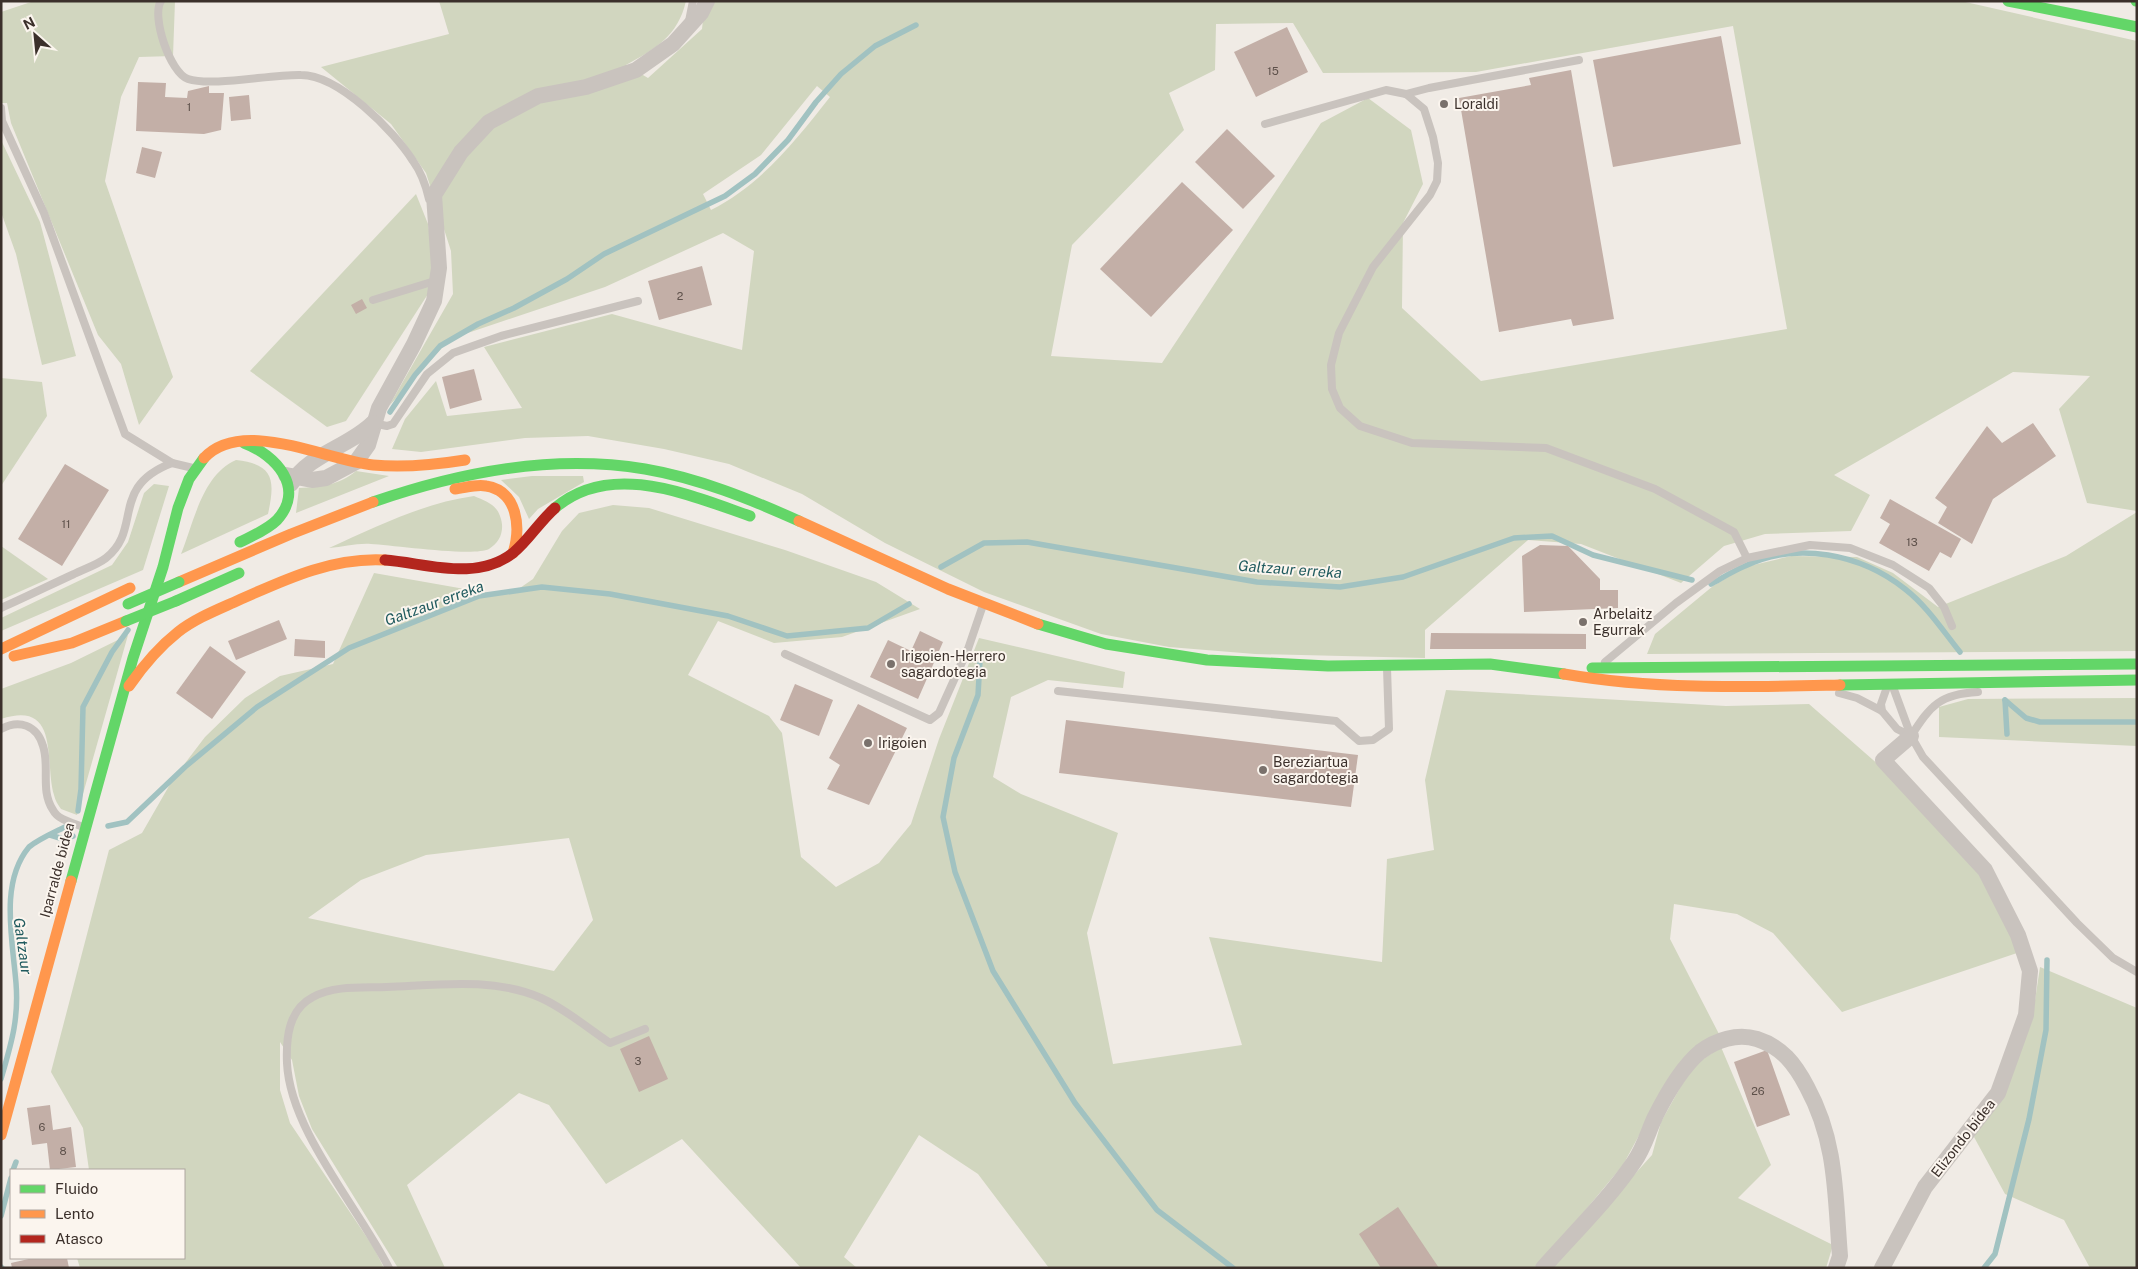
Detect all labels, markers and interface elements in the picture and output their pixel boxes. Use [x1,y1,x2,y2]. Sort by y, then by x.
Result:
north arrow [10,10,60,60]
text: N [21,14,38,33]
house number: 15 [1267,65,1279,77]
place label: Loraldi [1454,96,1499,112]
marker: Loraldi [1438,98,1450,110]
house number: 1 [187,101,191,113]
house number: 2 [677,290,684,302]
house number: 11 [62,518,70,530]
house number: 13 [1906,536,1918,548]
water label: Galtzaur erreka [1237,557,1343,581]
water label: Galtzaur erreka [382,577,486,629]
place label: Arbelaitz Egurrak [1593,606,1652,638]
marker: Arbelaitz Egurrak [1577,616,1589,628]
place label: Irigoien-Herrero sagardotegia [901,648,1006,680]
marker: Irigoien-Herrero sagardotegia [885,658,897,670]
place label: Irigoien [878,735,927,751]
marker: Irigoien [862,737,874,749]
place label: Bereziartua sagardotegia [1273,754,1358,786]
marker: Bereziartua sagardotegia [1257,764,1269,776]
street label: Iparralde bidea [37,821,77,919]
water label: Galtzaur [11,916,35,976]
house number: 3 [635,1055,642,1067]
house number: 26 [1751,1085,1765,1097]
street label: Elizondo bidea [1928,1096,1998,1180]
house number: 6 [39,1121,46,1133]
house number: 8 [59,1145,67,1157]
legend [10,1169,185,1259]
text: Fluido [55,1180,98,1197]
text: Lento [55,1205,94,1222]
text: Atasco [55,1230,103,1247]

